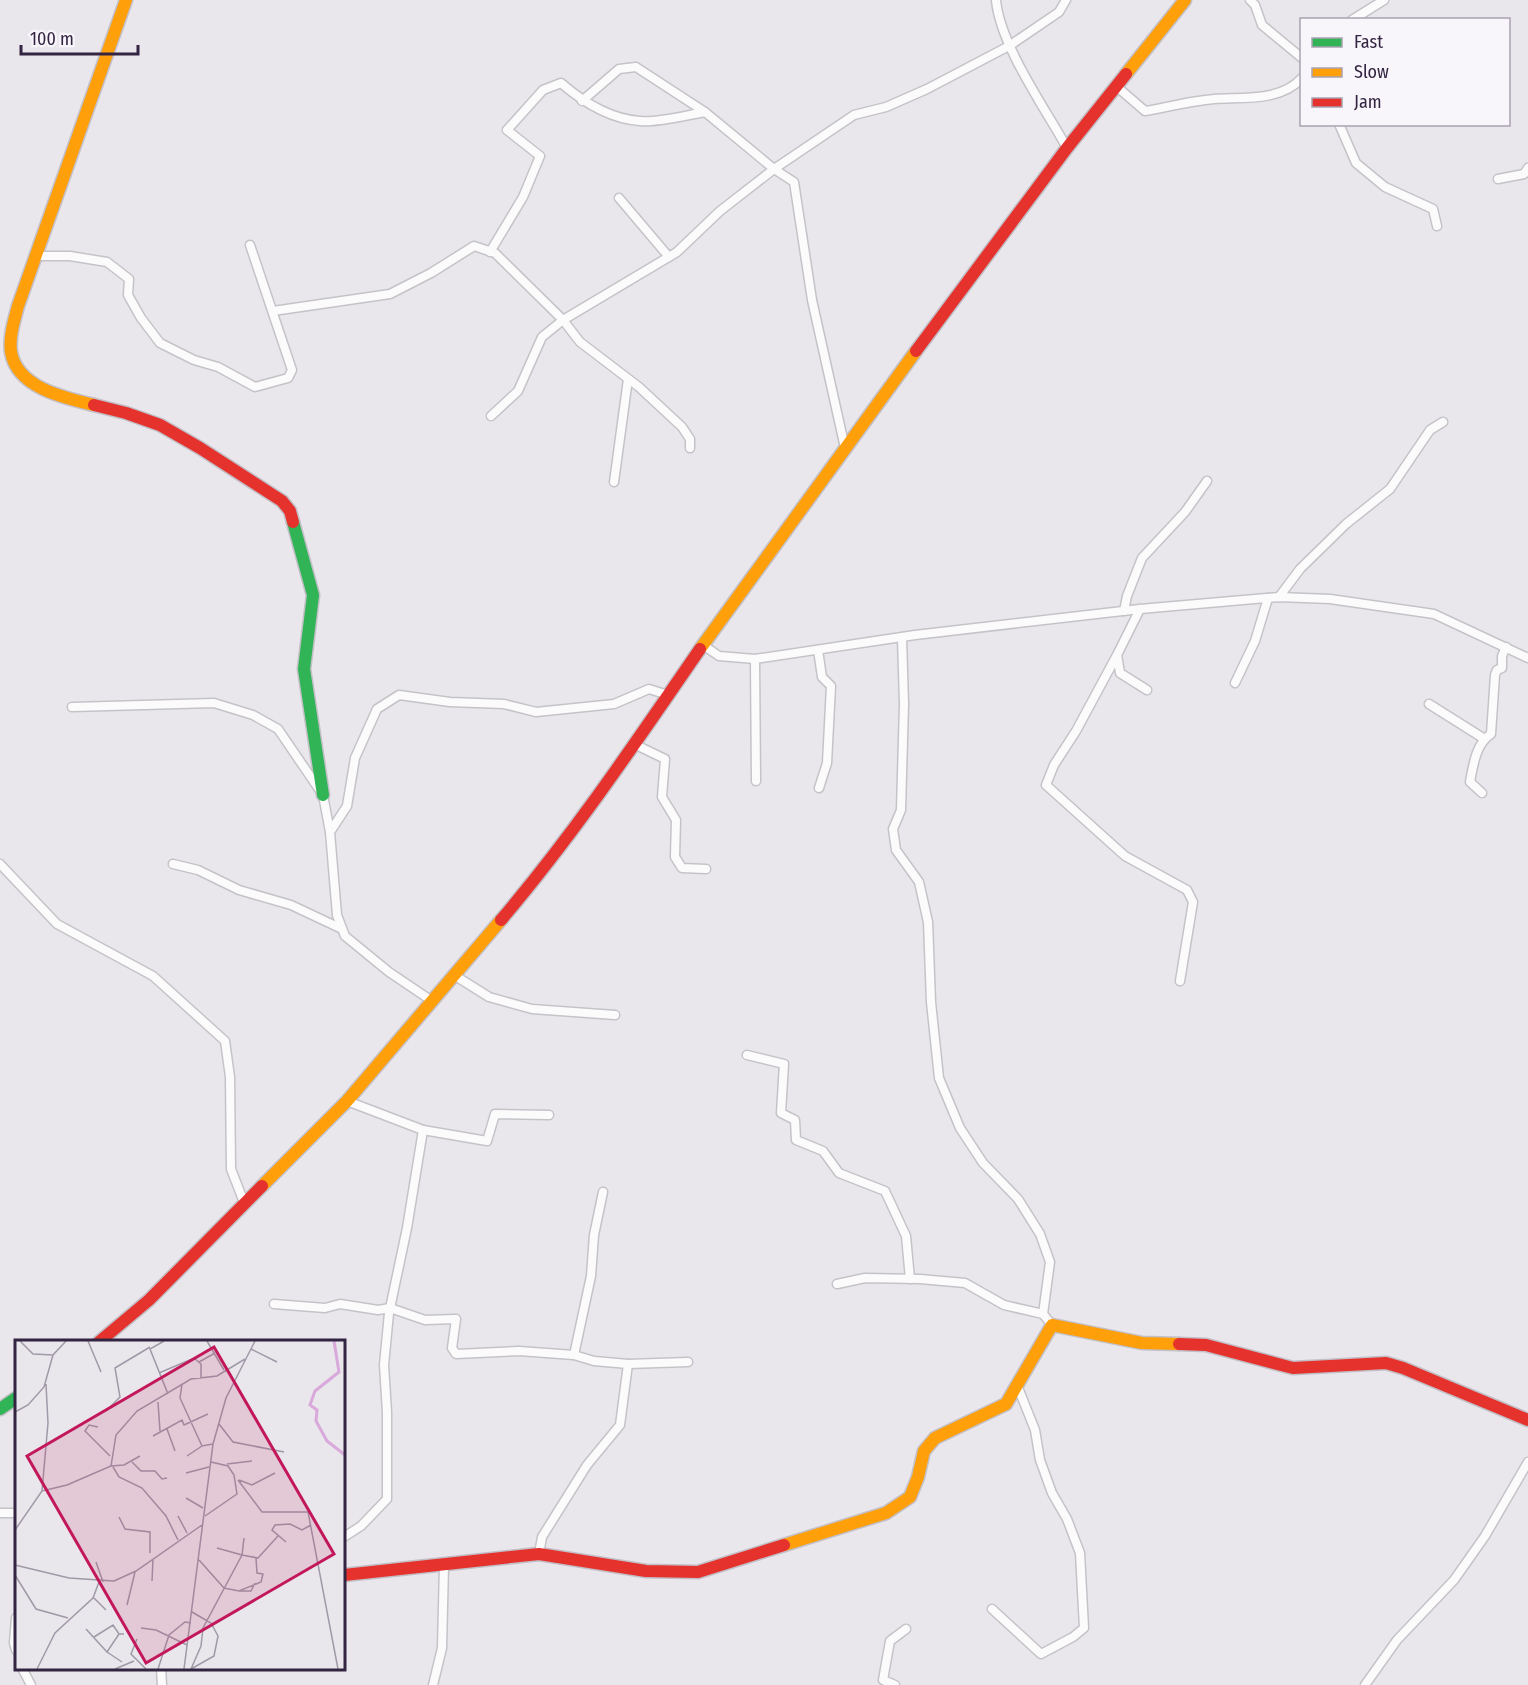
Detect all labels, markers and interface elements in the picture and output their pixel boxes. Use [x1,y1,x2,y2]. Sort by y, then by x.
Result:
scale bar [21,18,138,56]
legend [1300,18,1510,126]
text: 100 m [30,28,74,50]
text: Fast [1354,31,1383,53]
text: Slow [1354,61,1389,83]
text: Jam [1354,91,1382,113]
inset map [15,1340,345,1670]

